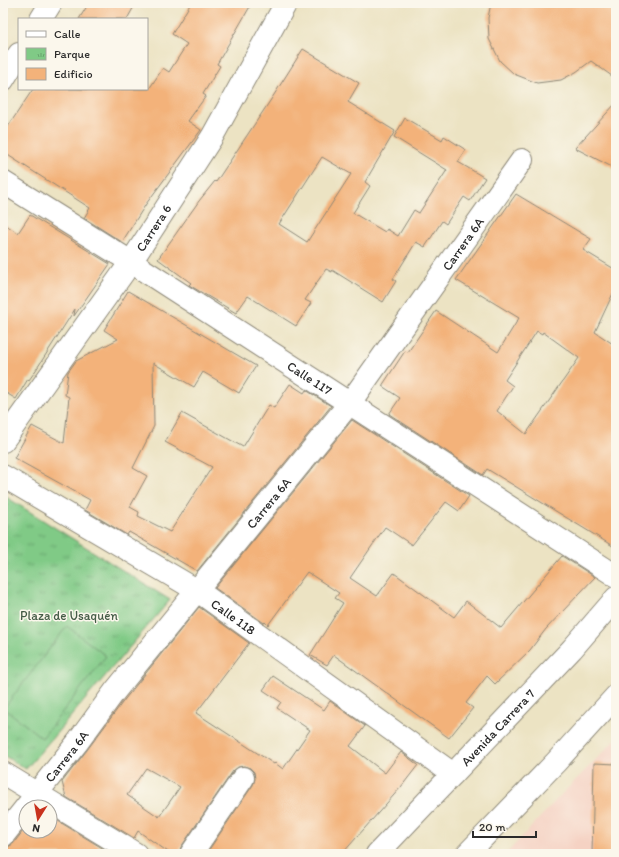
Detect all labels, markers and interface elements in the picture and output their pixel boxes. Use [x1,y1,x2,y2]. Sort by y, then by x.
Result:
legend [18,18,148,90]
text: Calle [54,27,81,41]
text: Parque [54,47,90,61]
text: Edificio [54,67,93,81]
street label: Carrera 6 [133,201,174,254]
street label: Carrera 6A [439,214,487,273]
street label: Calle 117 [285,358,335,398]
street label: Carrera 6A [243,474,294,531]
street label: Calle 118 [208,596,258,637]
park label: Plaza de Usaquén [20,608,119,623]
street label: Avenida Carrera 7 [458,685,538,769]
street label: Carrera 6A [41,727,92,785]
north arrow [18,799,58,839]
scale bar [473,813,536,839]
text: 20 m [479,820,506,834]
text: N [31,821,41,835]

